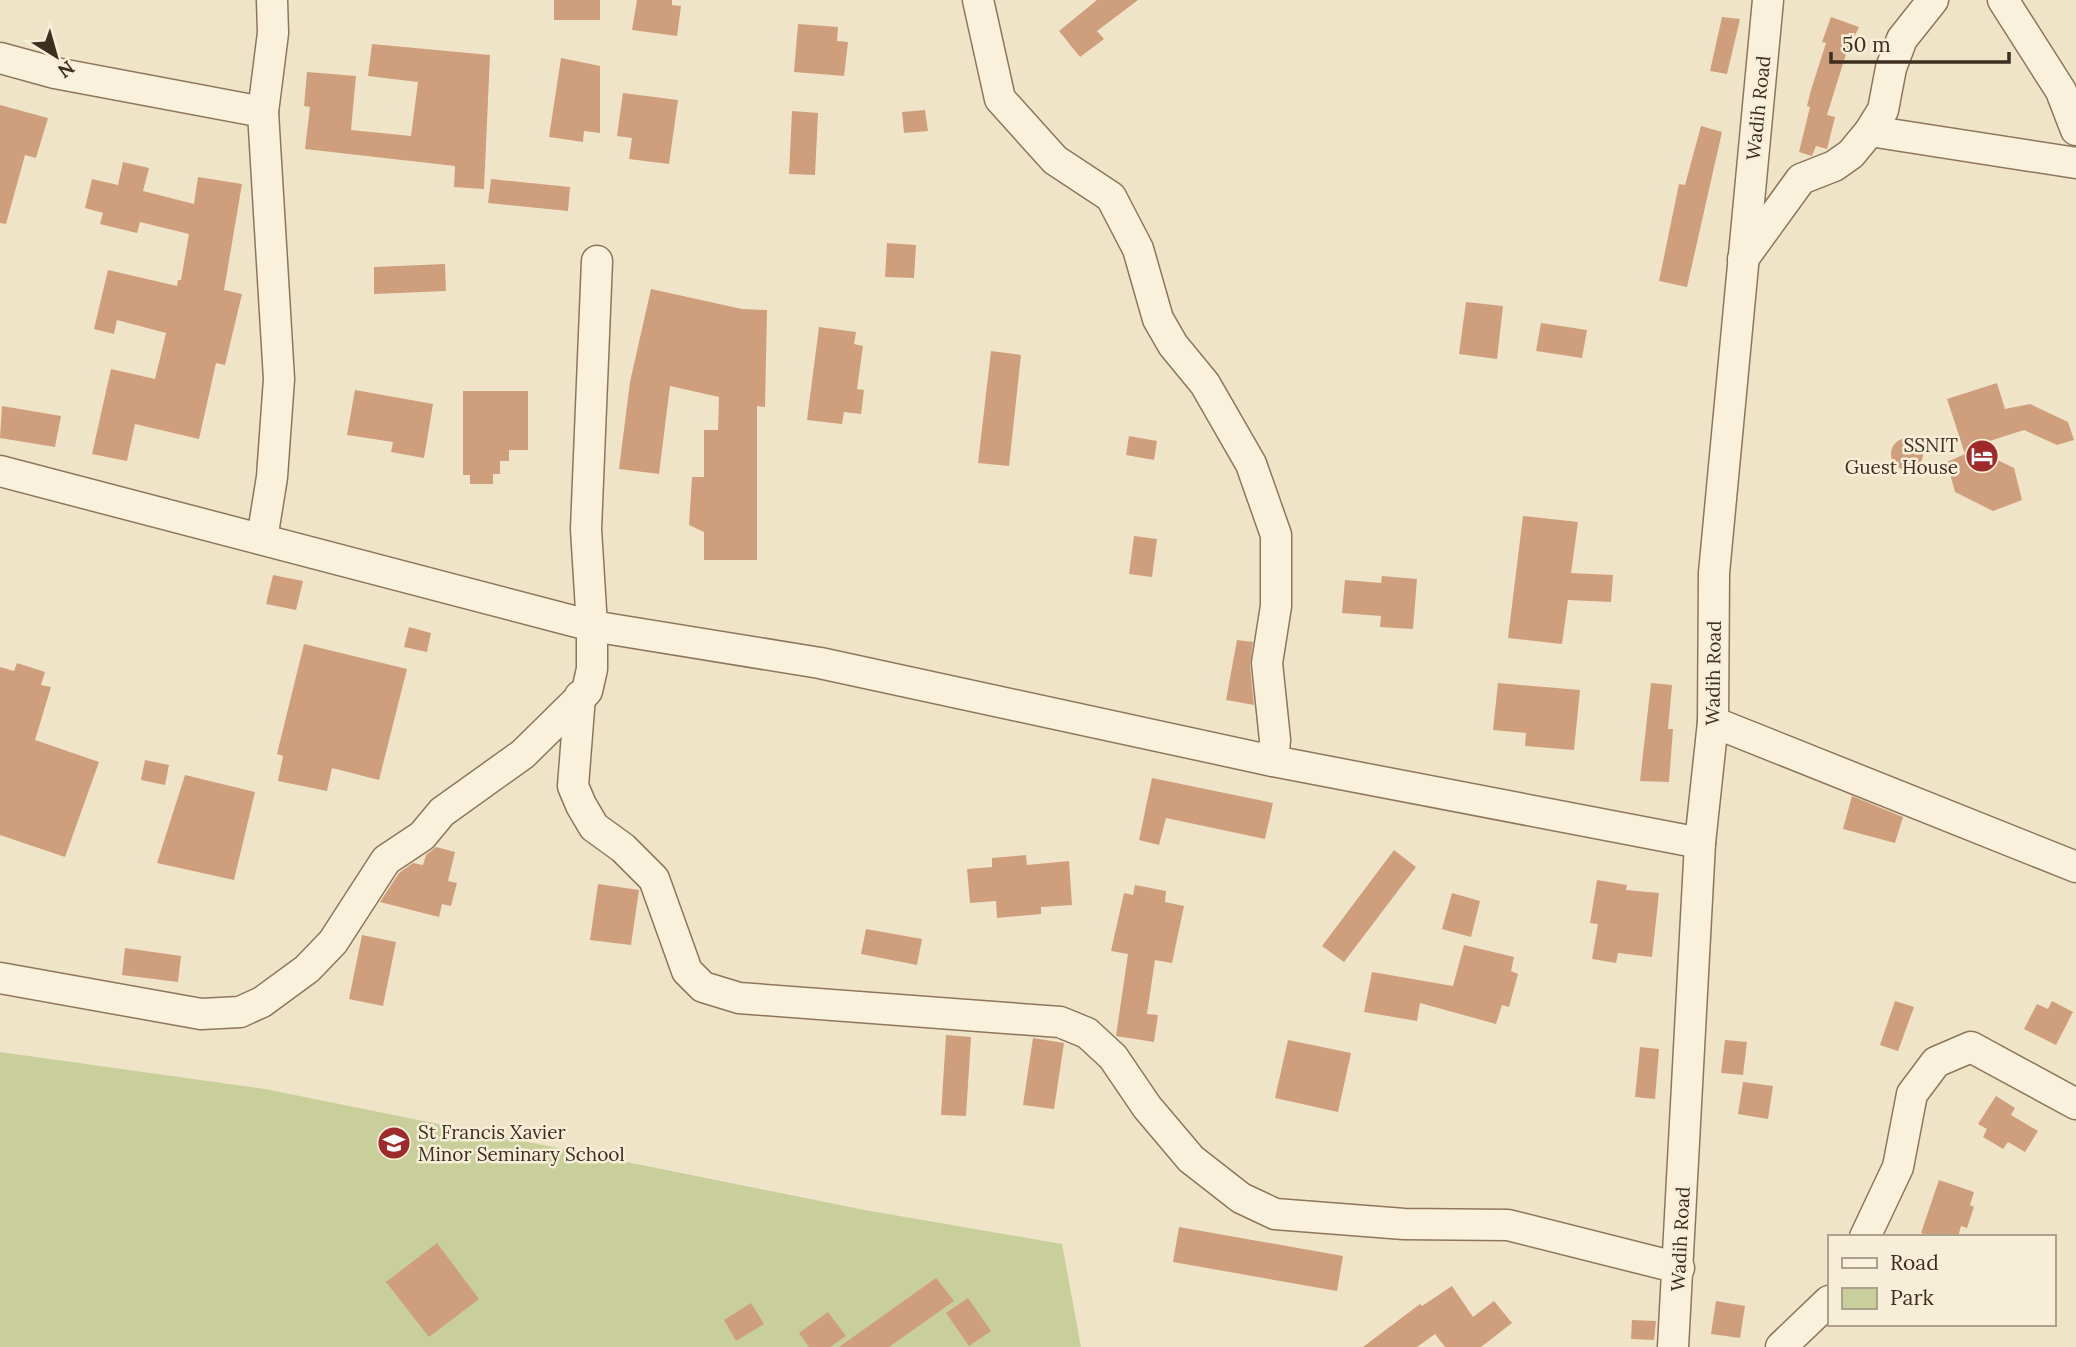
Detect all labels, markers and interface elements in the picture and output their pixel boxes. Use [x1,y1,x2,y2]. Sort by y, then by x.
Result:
north arrow [21,21,91,91]
scale bar [1831,21,2010,65]
text: 50 m [1842,31,1891,58]
street label: Wadih Road [1741,54,1775,162]
text: N [53,56,79,84]
place label: SSNIT Guest House [1845,433,1958,479]
hotel icon: SSNIT Guest House [1963,437,2001,475]
street label: Wadih Road [1700,620,1726,726]
place label: St Francis Xavier Minor Seminary School [418,1120,625,1166]
school or university icon: St Francis Xavier Minor Seminary School [375,1124,413,1162]
street label: Wadih Road [1665,1186,1695,1292]
legend [1828,1235,2055,1326]
text: Road [1890,1249,1939,1276]
text: Park [1890,1284,1934,1311]

